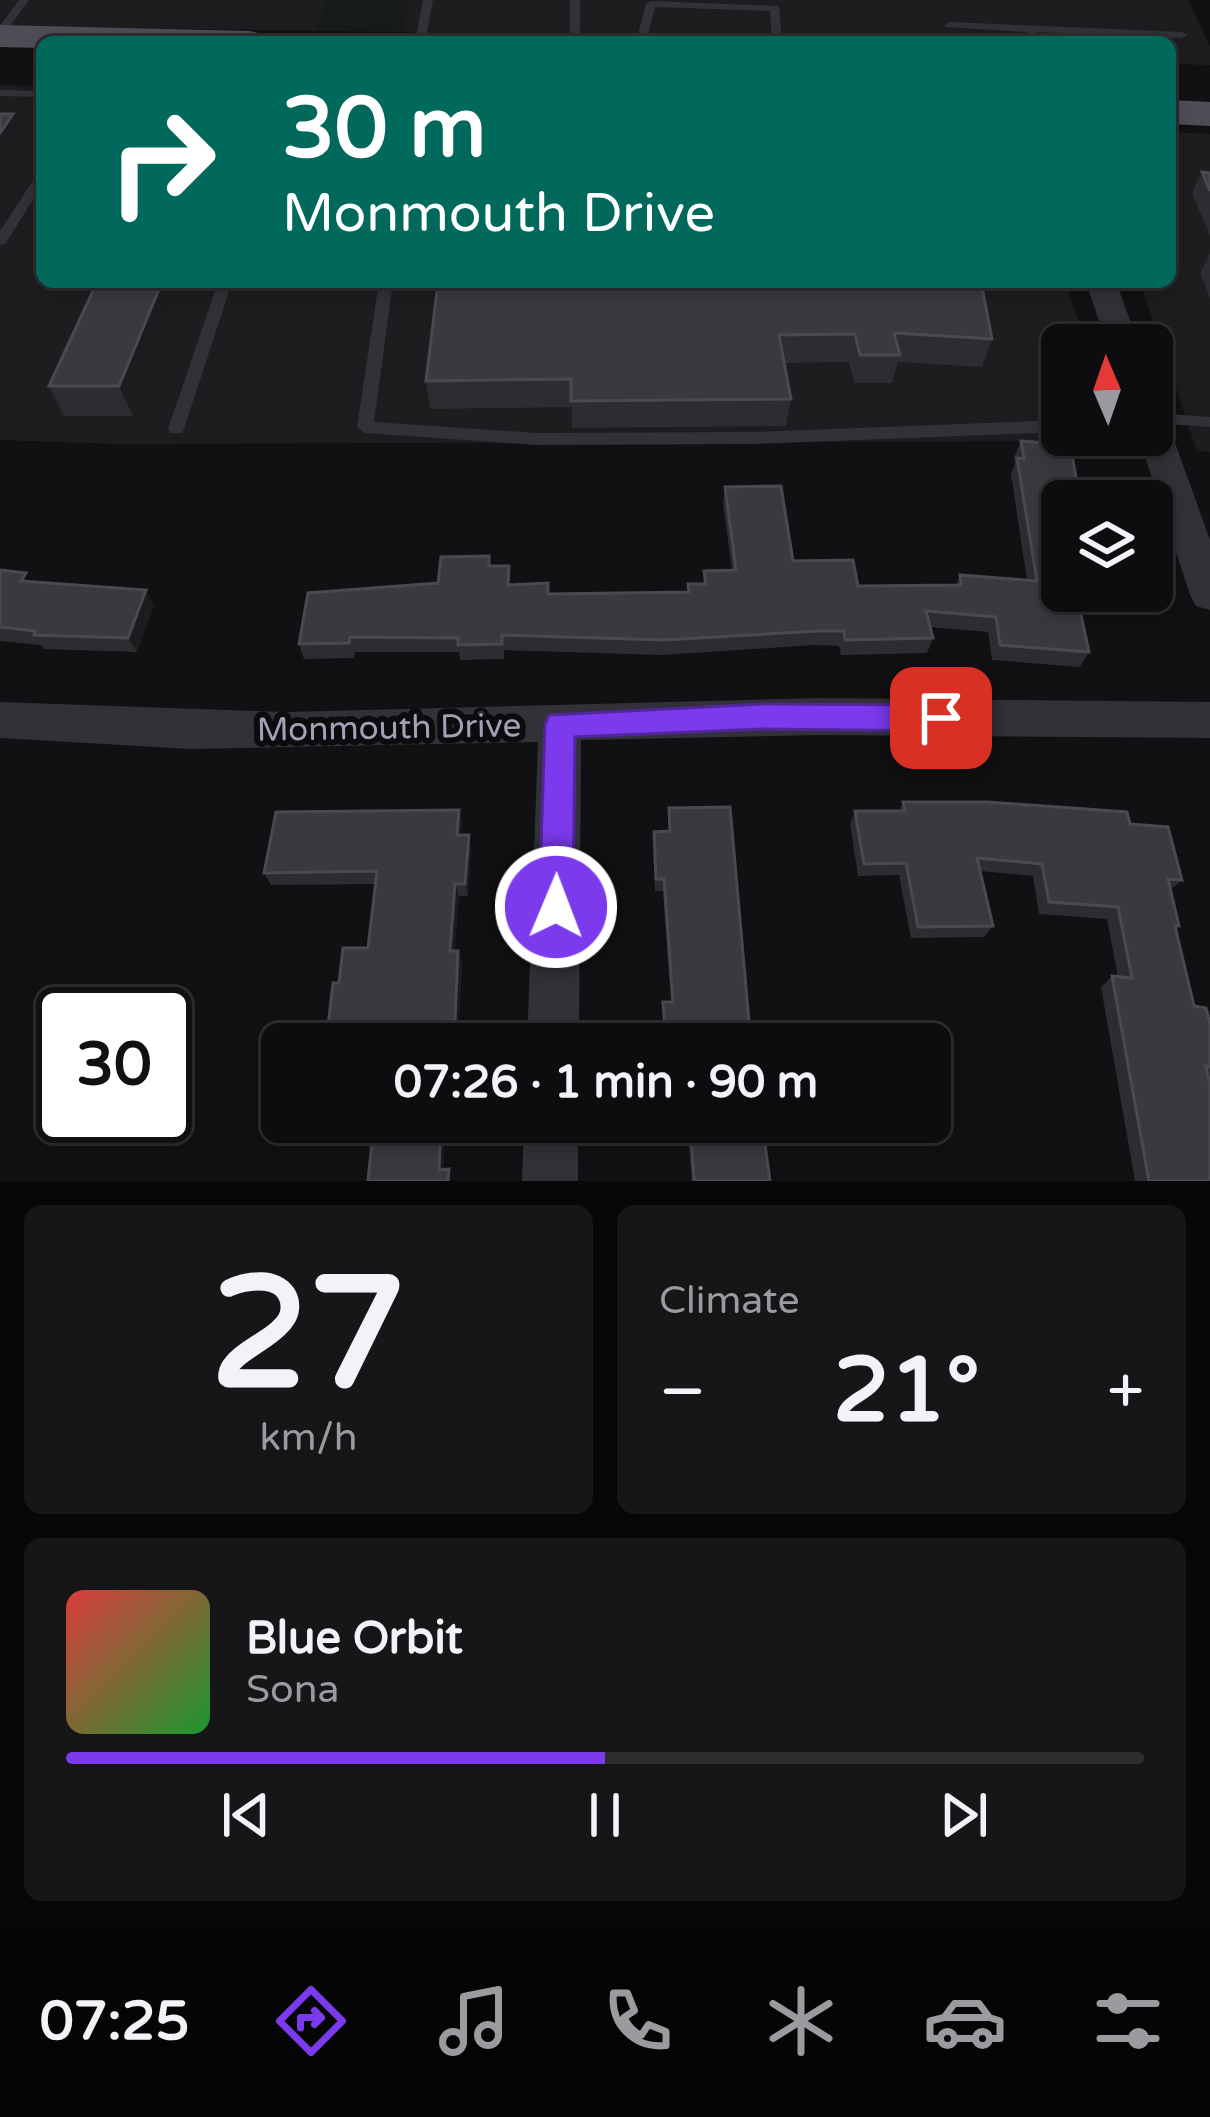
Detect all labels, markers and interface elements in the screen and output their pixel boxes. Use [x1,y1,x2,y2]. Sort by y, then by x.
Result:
text: 30 m [282,79,486,180]
icon: right [84,84,240,240]
text: Monmouth Drive [282,181,715,246]
north arrow [1041,324,1173,456]
map controls [1041,324,1173,612]
button: layers [1041,480,1173,612]
pin [890,667,992,769]
icon: arrive [908,685,974,751]
street label: Monmouth Drive [256,706,522,750]
position arrow [493,844,619,970]
speed limit sign: 30 [36,987,192,1143]
text: 07:26 · 1 min · 90 m [394,1056,818,1110]
text: 27 [211,1242,406,1430]
text: Climate [659,1277,799,1324]
text: 21° [833,1337,980,1446]
text: − [659,1352,706,1432]
text: + [1107,1352,1144,1432]
text: km/h [259,1414,358,1461]
text: Blue Orbit [246,1612,463,1666]
text: Sona [246,1666,339,1713]
icon: previous [213,1782,279,1848]
icon: pause [572,1782,638,1848]
icon: next [931,1782,997,1848]
icon: directions [269,1979,353,2063]
icon: music [432,1979,516,2063]
icon: phone [596,1979,680,2063]
icon: climate [759,1979,843,2063]
icon: car [923,1979,1007,2063]
icon: filters [1086,1979,1170,2063]
text: 07:25 [40,1989,189,2054]

